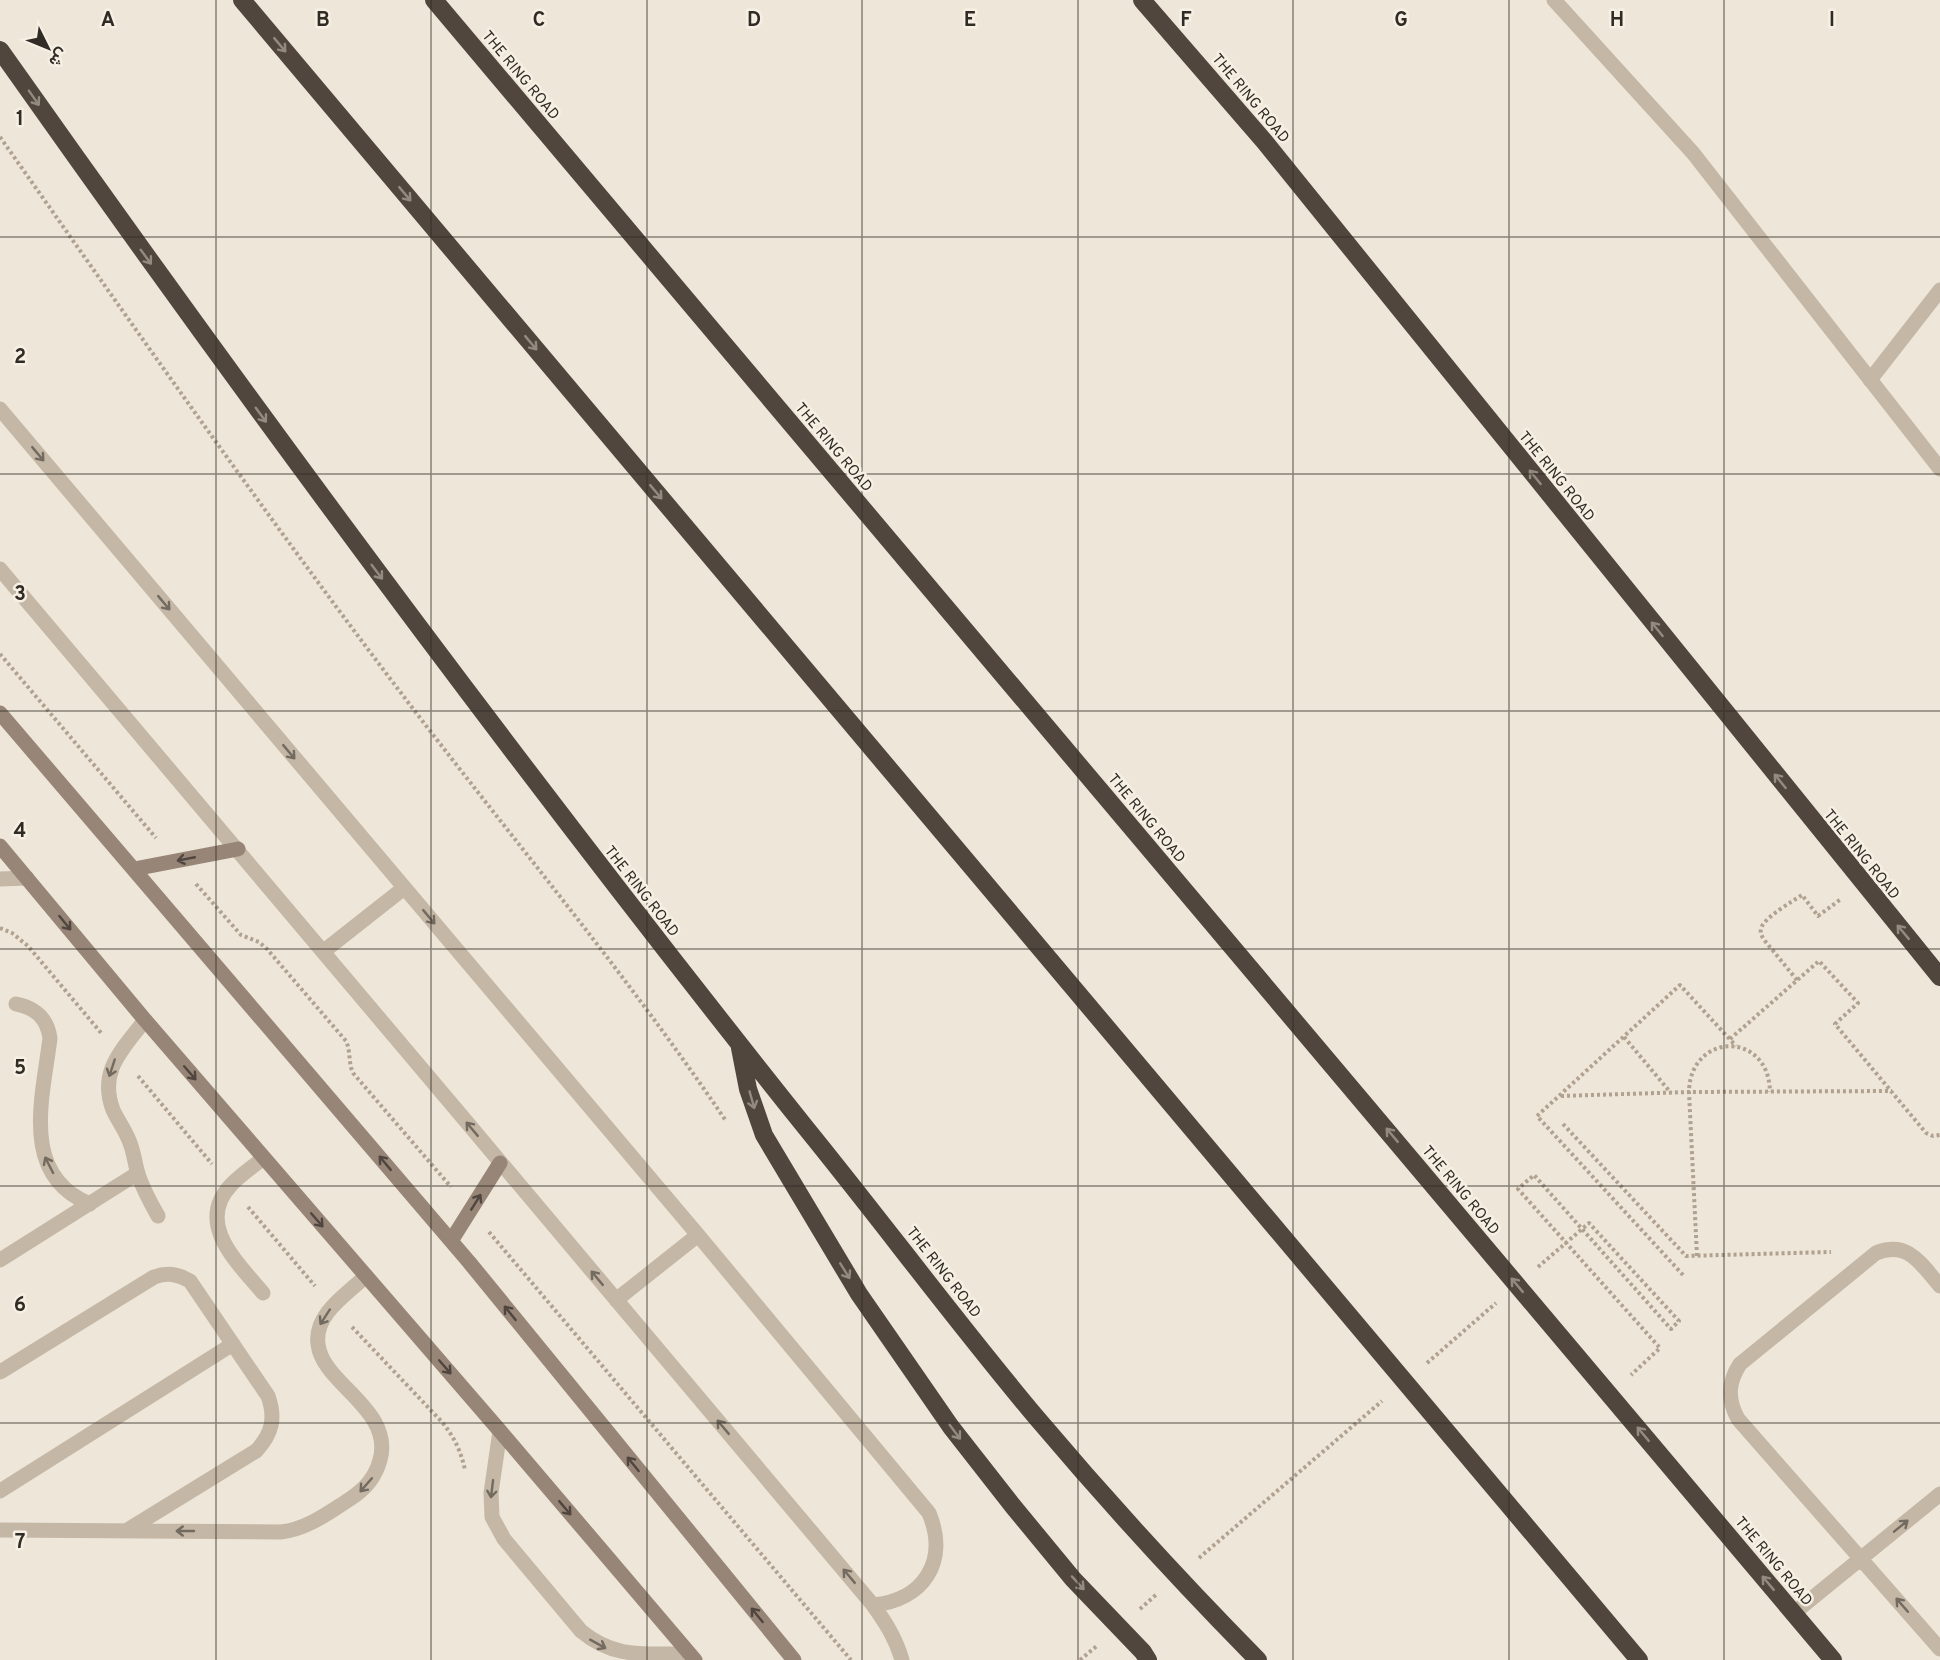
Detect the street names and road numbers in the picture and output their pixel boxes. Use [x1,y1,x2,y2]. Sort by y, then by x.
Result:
street label: THE RING ROAD [477,27,563,124]
street label: THE RING ROAD [1207,50,1293,147]
street label: THE RING ROAD [790,399,876,496]
street label: THE RING ROAD [1514,428,1598,526]
street label: THE RING ROAD [1103,770,1189,867]
street label: THE RING ROAD [1819,806,1903,904]
street label: THE RING ROAD [599,842,682,941]
street label: THE RING ROAD [1417,1142,1503,1239]
street label: THE RING ROAD [901,1223,984,1322]
street label: THE RING ROAD [1730,1513,1816,1610]

